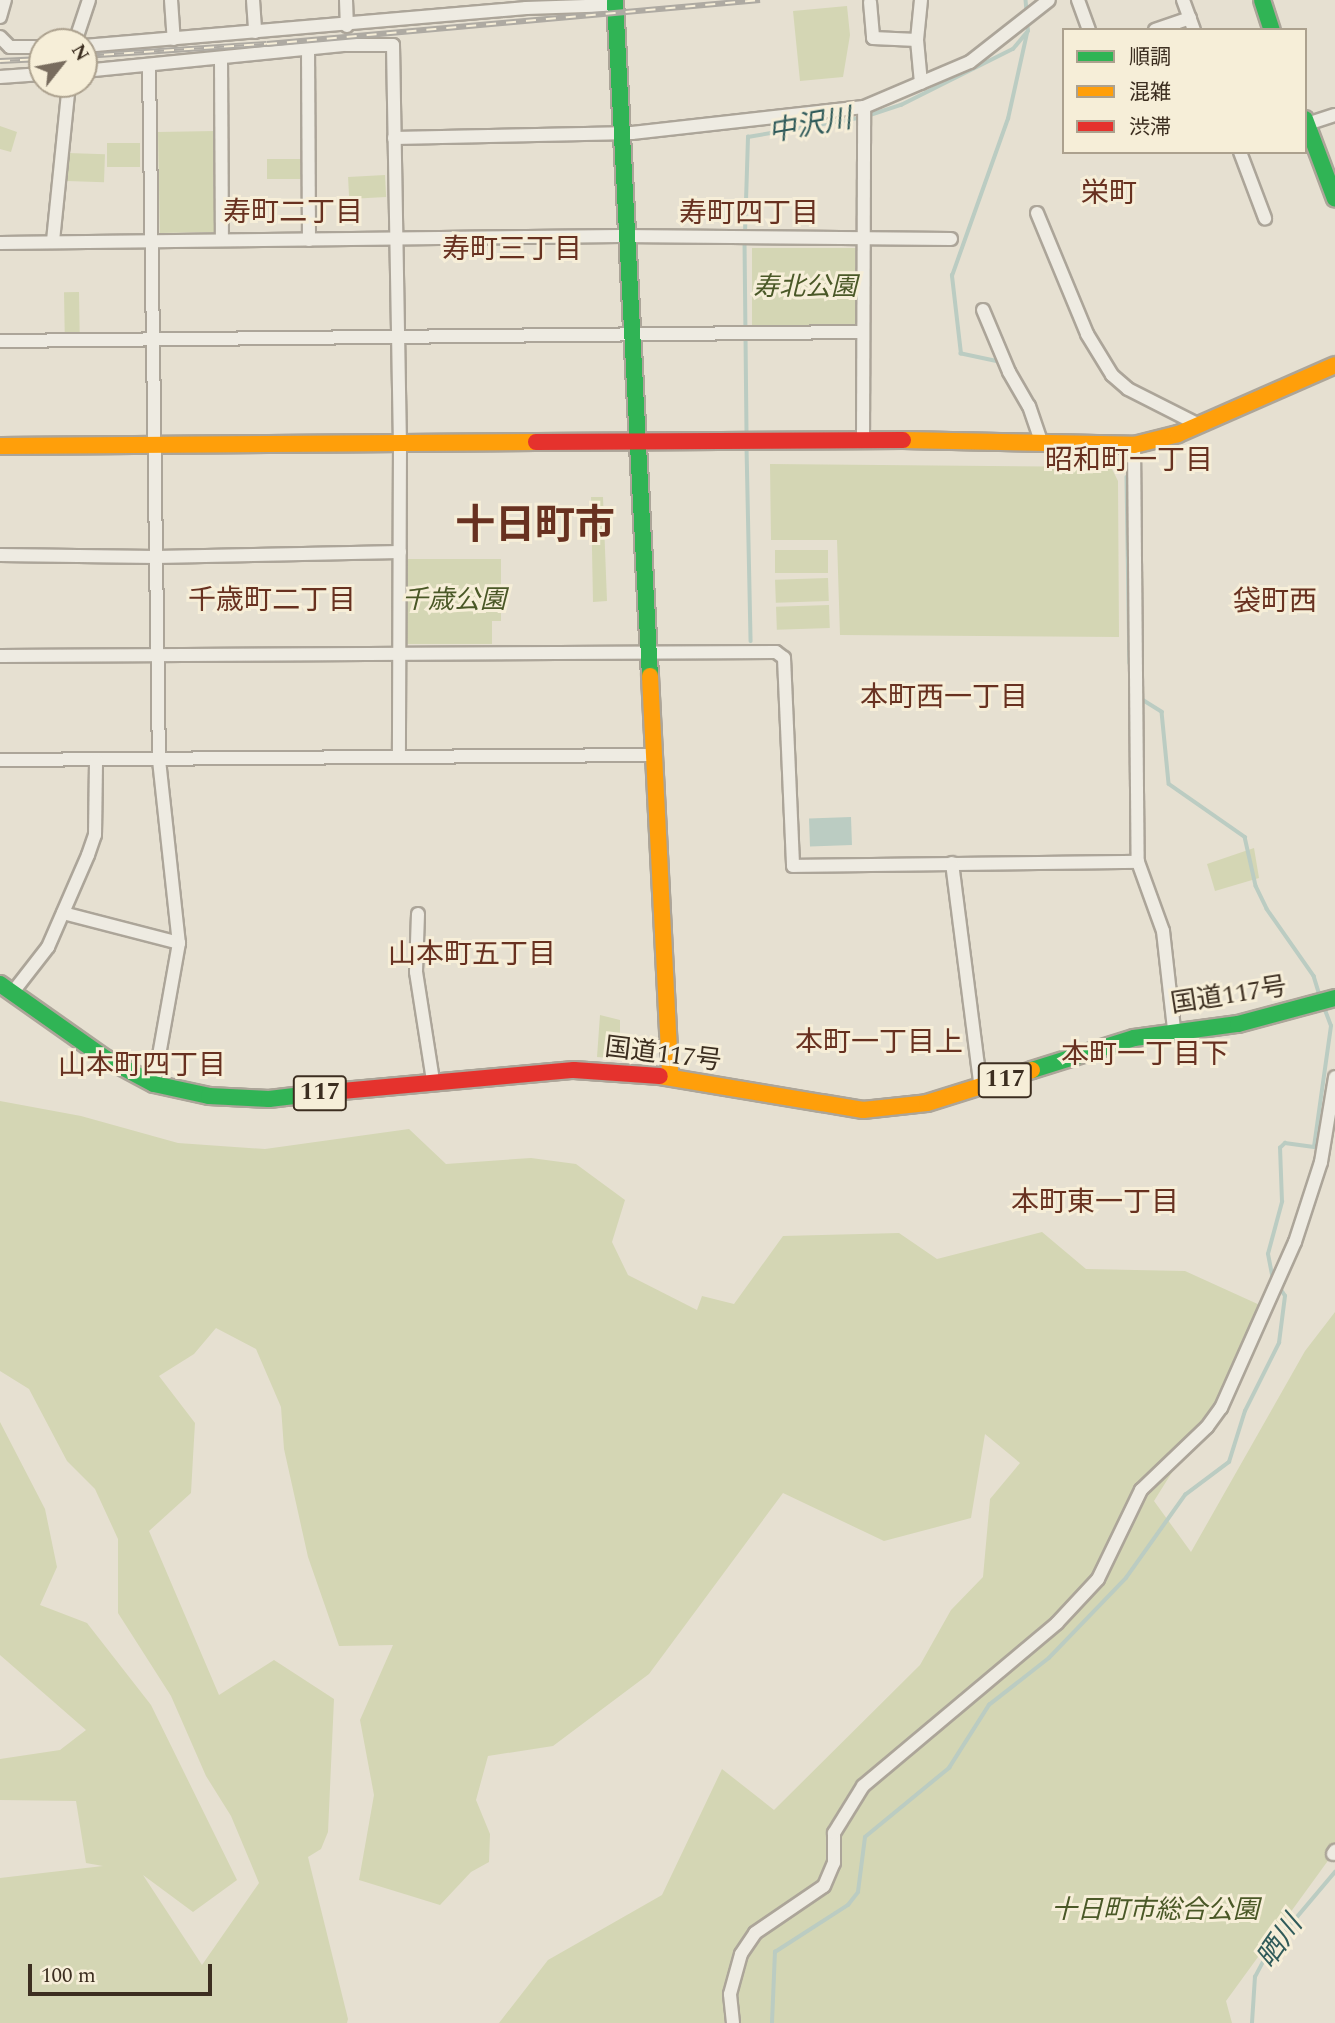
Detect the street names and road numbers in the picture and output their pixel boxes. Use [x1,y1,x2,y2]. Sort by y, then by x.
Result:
street label: 国道117号 [1169,971,1289,1021]
street label: 国道117号 [603,1032,723,1078]
road number: 117 [977,1060,1033,1100]
road number: 117 [292,1072,348,1114]

